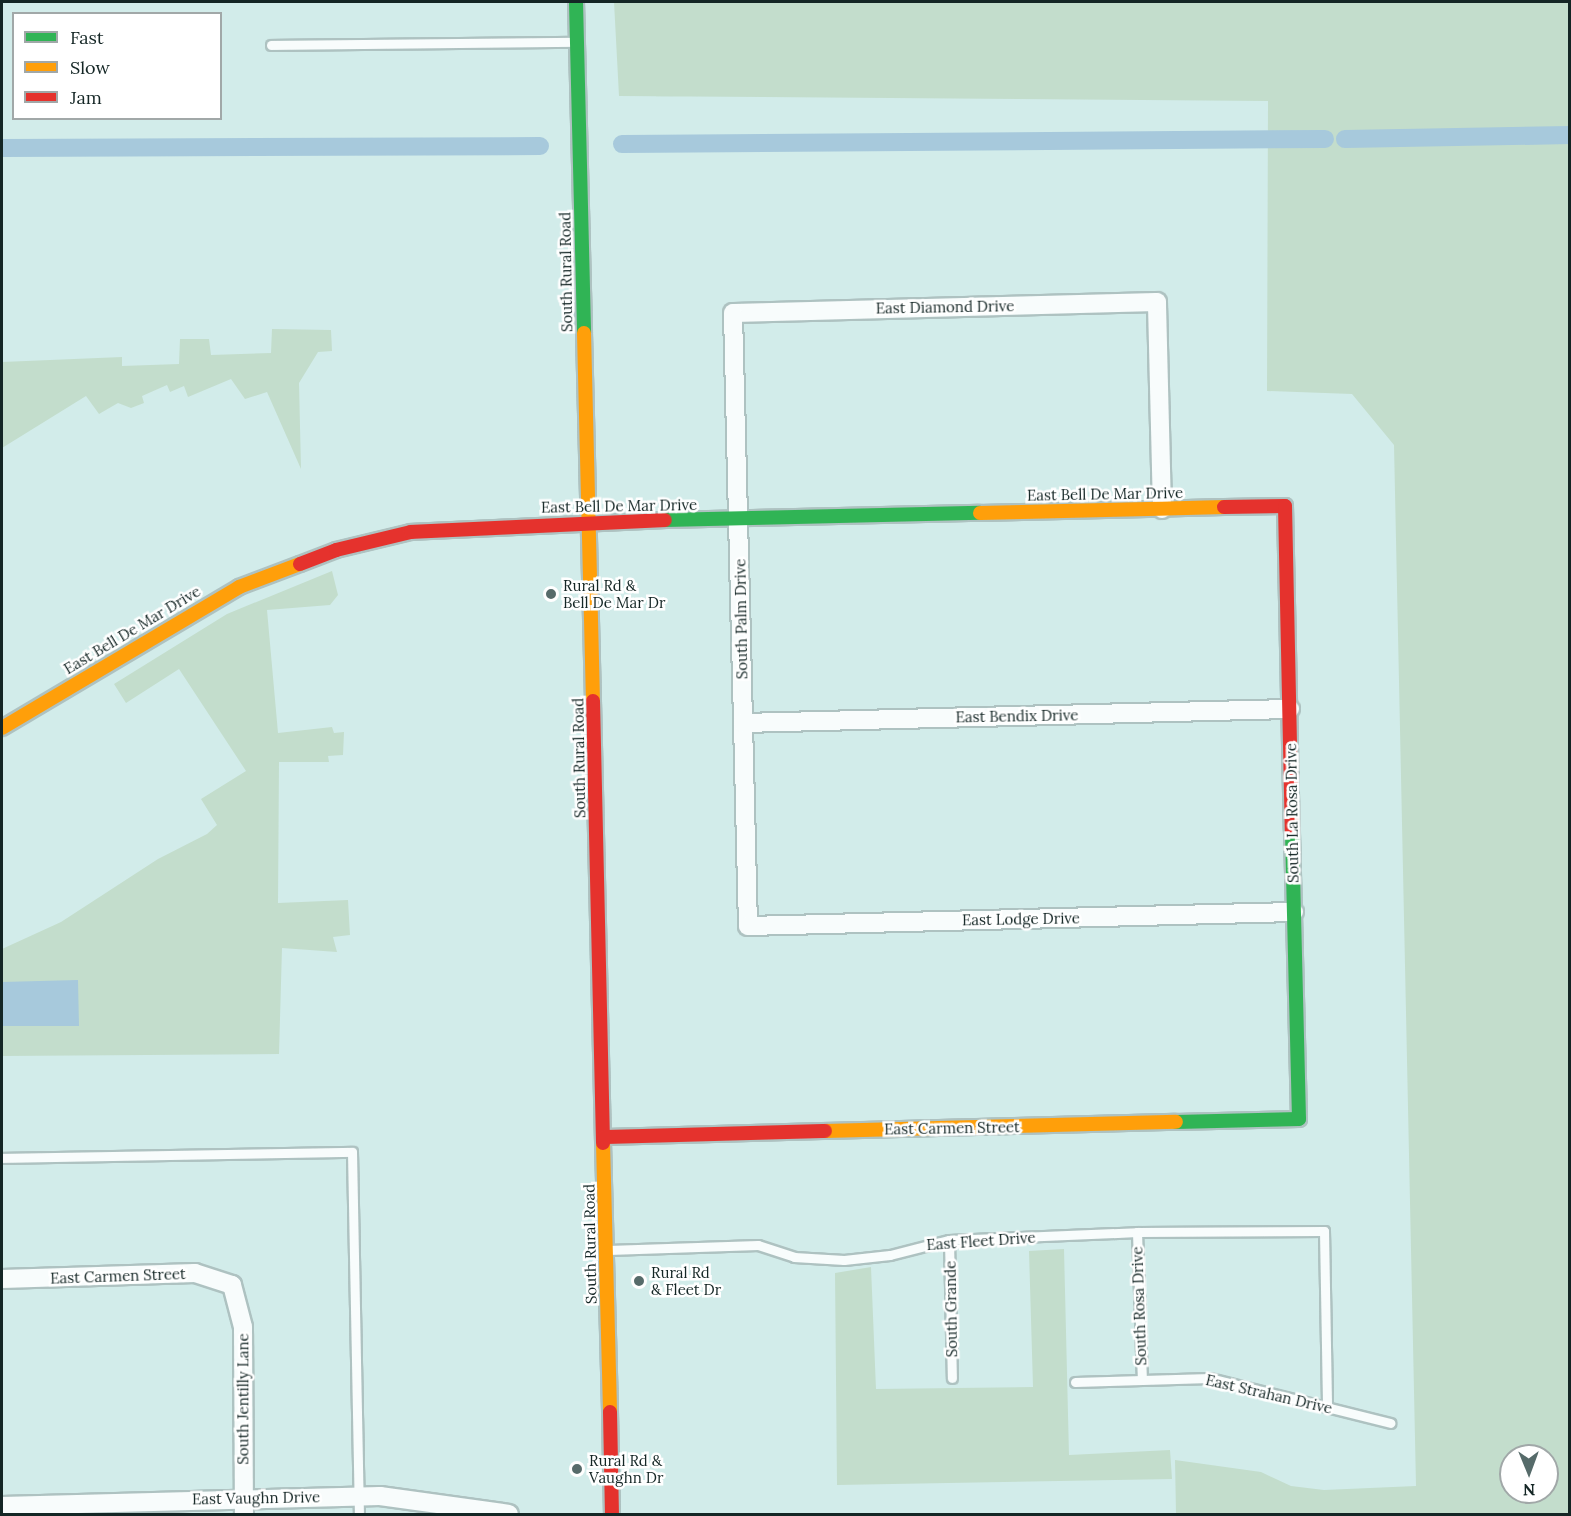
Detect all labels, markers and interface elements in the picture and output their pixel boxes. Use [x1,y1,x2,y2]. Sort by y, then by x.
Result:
legend [12,12,222,120]
text: Fast [70,26,104,49]
text: Slow [70,56,110,79]
text: Jam [70,86,102,109]
street label: South Rural Road [556,212,576,332]
street label: East Diamond Drive [876,297,1014,317]
street label: East Bell De Mar Drive [1027,484,1183,504]
street label: East Bell De Mar Drive [541,496,697,516]
street label: South Palm Drive [731,559,751,679]
place label: Rural Rd & Bell De Mar Dr [563,576,665,611]
street label: East Bell De Mar Drive [60,582,204,678]
marker: Rural Rd & Bell De Mar Dr [544,587,558,601]
street label: South Rural Road [569,698,589,818]
street label: East Bendix Drive [955,706,1079,726]
street label: South La Rosa Drive [1282,743,1302,883]
street label: East Lodge Drive [962,909,1080,929]
street label: East Carmen Street [884,1118,1020,1138]
street label: South Rural Road [580,1184,600,1304]
street label: East Fleet Drive [926,1228,1036,1254]
street label: South Rosa Drive [1128,1246,1150,1366]
street label: South Grande [941,1260,961,1358]
place label: Rural Rd & Fleet Dr [651,1263,721,1298]
street label: East Carmen Street [50,1265,186,1287]
marker: Rural Rd & Fleet Dr [632,1274,646,1288]
street label: South Jentilly Lane [234,1333,252,1465]
street label: East Strahan Drive [1204,1371,1334,1417]
north arrow [1499,1444,1559,1504]
place label: Rural Rd & Vaughn Dr [589,1451,663,1486]
marker: Rural Rd & Vaughn Dr [570,1462,584,1476]
text: N [1523,1480,1536,1500]
street label: East Vaughn Drive [192,1488,320,1508]

